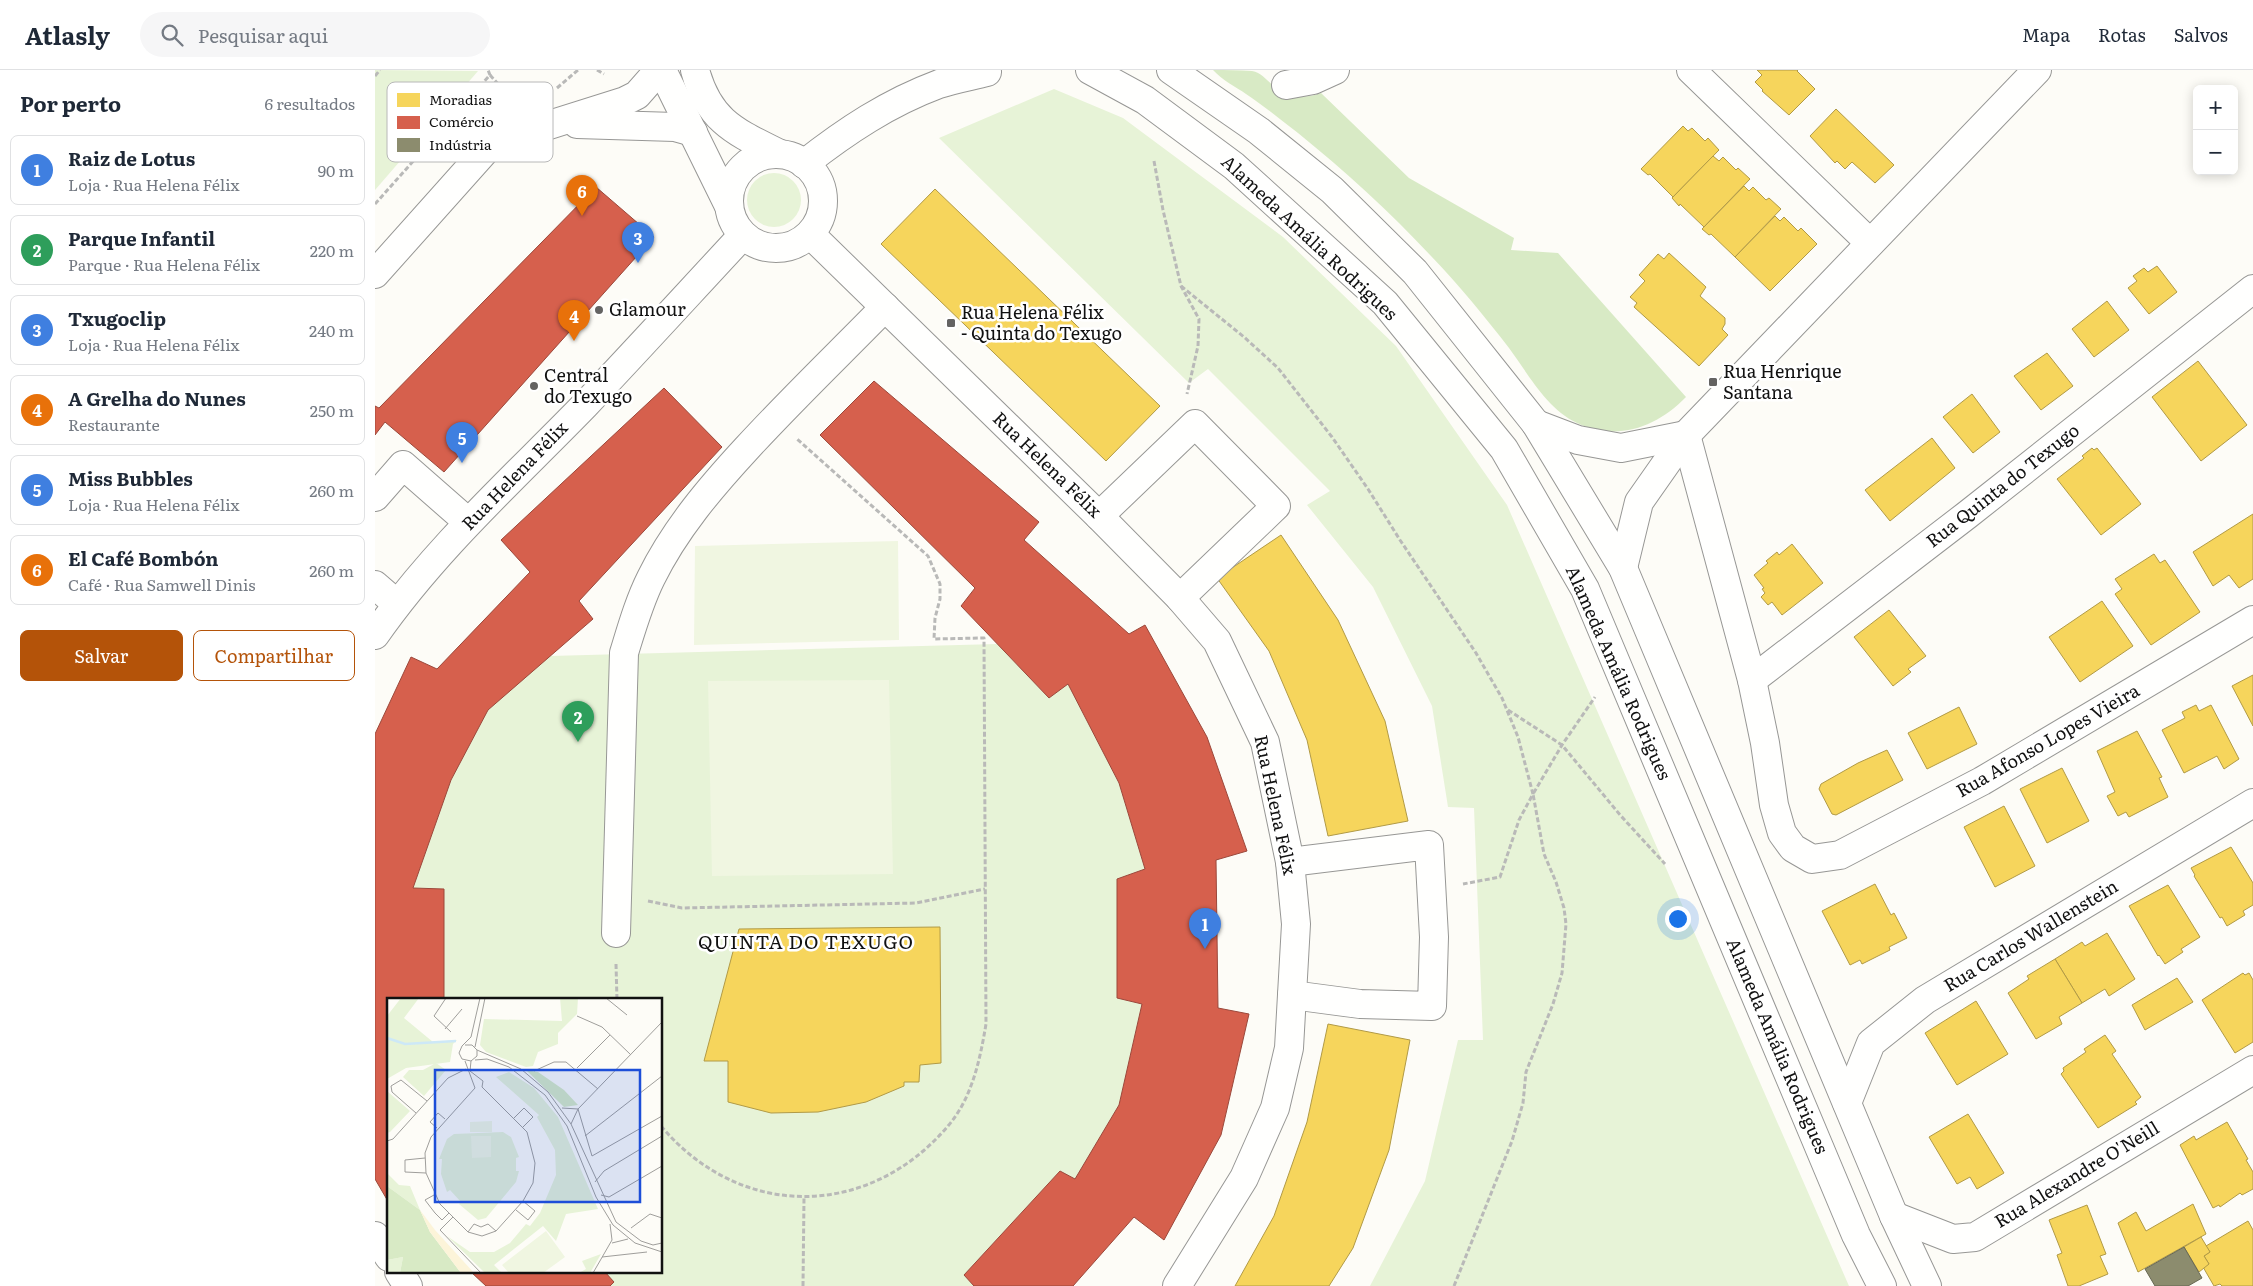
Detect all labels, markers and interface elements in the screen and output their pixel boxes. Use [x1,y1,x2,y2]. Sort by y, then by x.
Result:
search box [140,12,490,57]
text: Atlasly [25,17,110,52]
icon: search [158,21,186,49]
text: Pesquisar aqui [198,21,328,49]
text: Mapa [2022,21,2070,48]
text: Rotas [2098,21,2146,48]
text: Salvos [2174,21,2228,48]
legend [387,82,553,162]
map controls [2193,85,2238,175]
button: + [2193,85,2238,130]
text: Por perto [20,87,121,118]
text: Moradias [429,89,492,109]
text: 6 resultados [264,91,355,115]
text: Comércio [429,111,494,131]
button: − [2193,130,2238,175]
text: Indústria [429,134,492,154]
text: Raiz de Lotus [68,144,195,172]
street label: Alameda Amália Rodrigues [1216,148,1404,326]
text: 1 [34,158,40,182]
text: 90 m [318,158,354,182]
text: Loja · Rua Helena Félix [68,172,240,196]
pin: 6 [566,175,598,216]
pin: 3 [622,222,654,263]
text: Parque Infantil [68,224,215,252]
text: 2 [33,238,41,262]
text: 220 m [310,238,354,262]
text: Parque · Rua Helena Félix [68,252,260,276]
place label: Glamour [609,295,686,322]
place label: Rua Helena Félix - Quinta do Texugo [961,298,1122,346]
pin: 4 [558,300,590,341]
text: Txugoclip [68,304,166,332]
marker: Glamour [593,304,605,316]
marker: Rua Helena Félix - Quinta do Texugo [945,317,957,329]
text: 3 [33,318,41,342]
text: 240 m [309,318,354,342]
text: Loja · Rua Helena Félix [68,332,240,356]
place label: Rua Henrique Santana [1723,357,1842,405]
place label: Central do Texugo [544,361,632,409]
marker: Rua Henrique Santana [1707,376,1719,388]
marker: Central do Texugo [528,380,540,392]
text: A Grelha do Nunes [68,384,246,412]
text: 4 [32,398,42,422]
text: 250 m [310,398,354,422]
street label: Rua Helena Félix [987,405,1109,524]
text: Restaurante [68,412,160,436]
street label: Rua Helena Félix [455,414,574,536]
street label: Rua Quinta do Texugo [1920,416,2084,553]
pin: 5 [446,422,478,463]
text: Miss Bubbles [68,464,193,492]
text: 5 [33,478,41,502]
text: 260 m [309,478,354,502]
text: Loja · Rua Helena Félix [68,492,240,516]
text: El Café Bombón [68,544,219,572]
text: 6 [32,558,42,582]
text: 260 m [309,558,354,582]
street label: Alameda Amália Rodrigues [1560,561,1679,784]
text: Café · Rua Samwell Dinis [68,572,256,596]
button: Salvar [20,630,183,681]
button: Compartilhar [193,630,355,681]
street label: Rua Afonso Lopes Vieira [1951,676,2144,803]
pin: 2 [562,701,594,742]
street label: Rua Helena Félix [1248,732,1305,878]
street label: Rua Carlos Wallenstein [1938,872,2123,998]
your location [1665,906,1691,932]
pin: 1 [1189,908,1221,949]
district label: QUINTA DO TEXUGO [698,927,914,955]
street label: Alameda Amália Rodrigues [1721,933,1836,1158]
inset map [387,998,663,1274]
street label: Rua Alexandre O'Neill [1989,1114,2164,1234]

